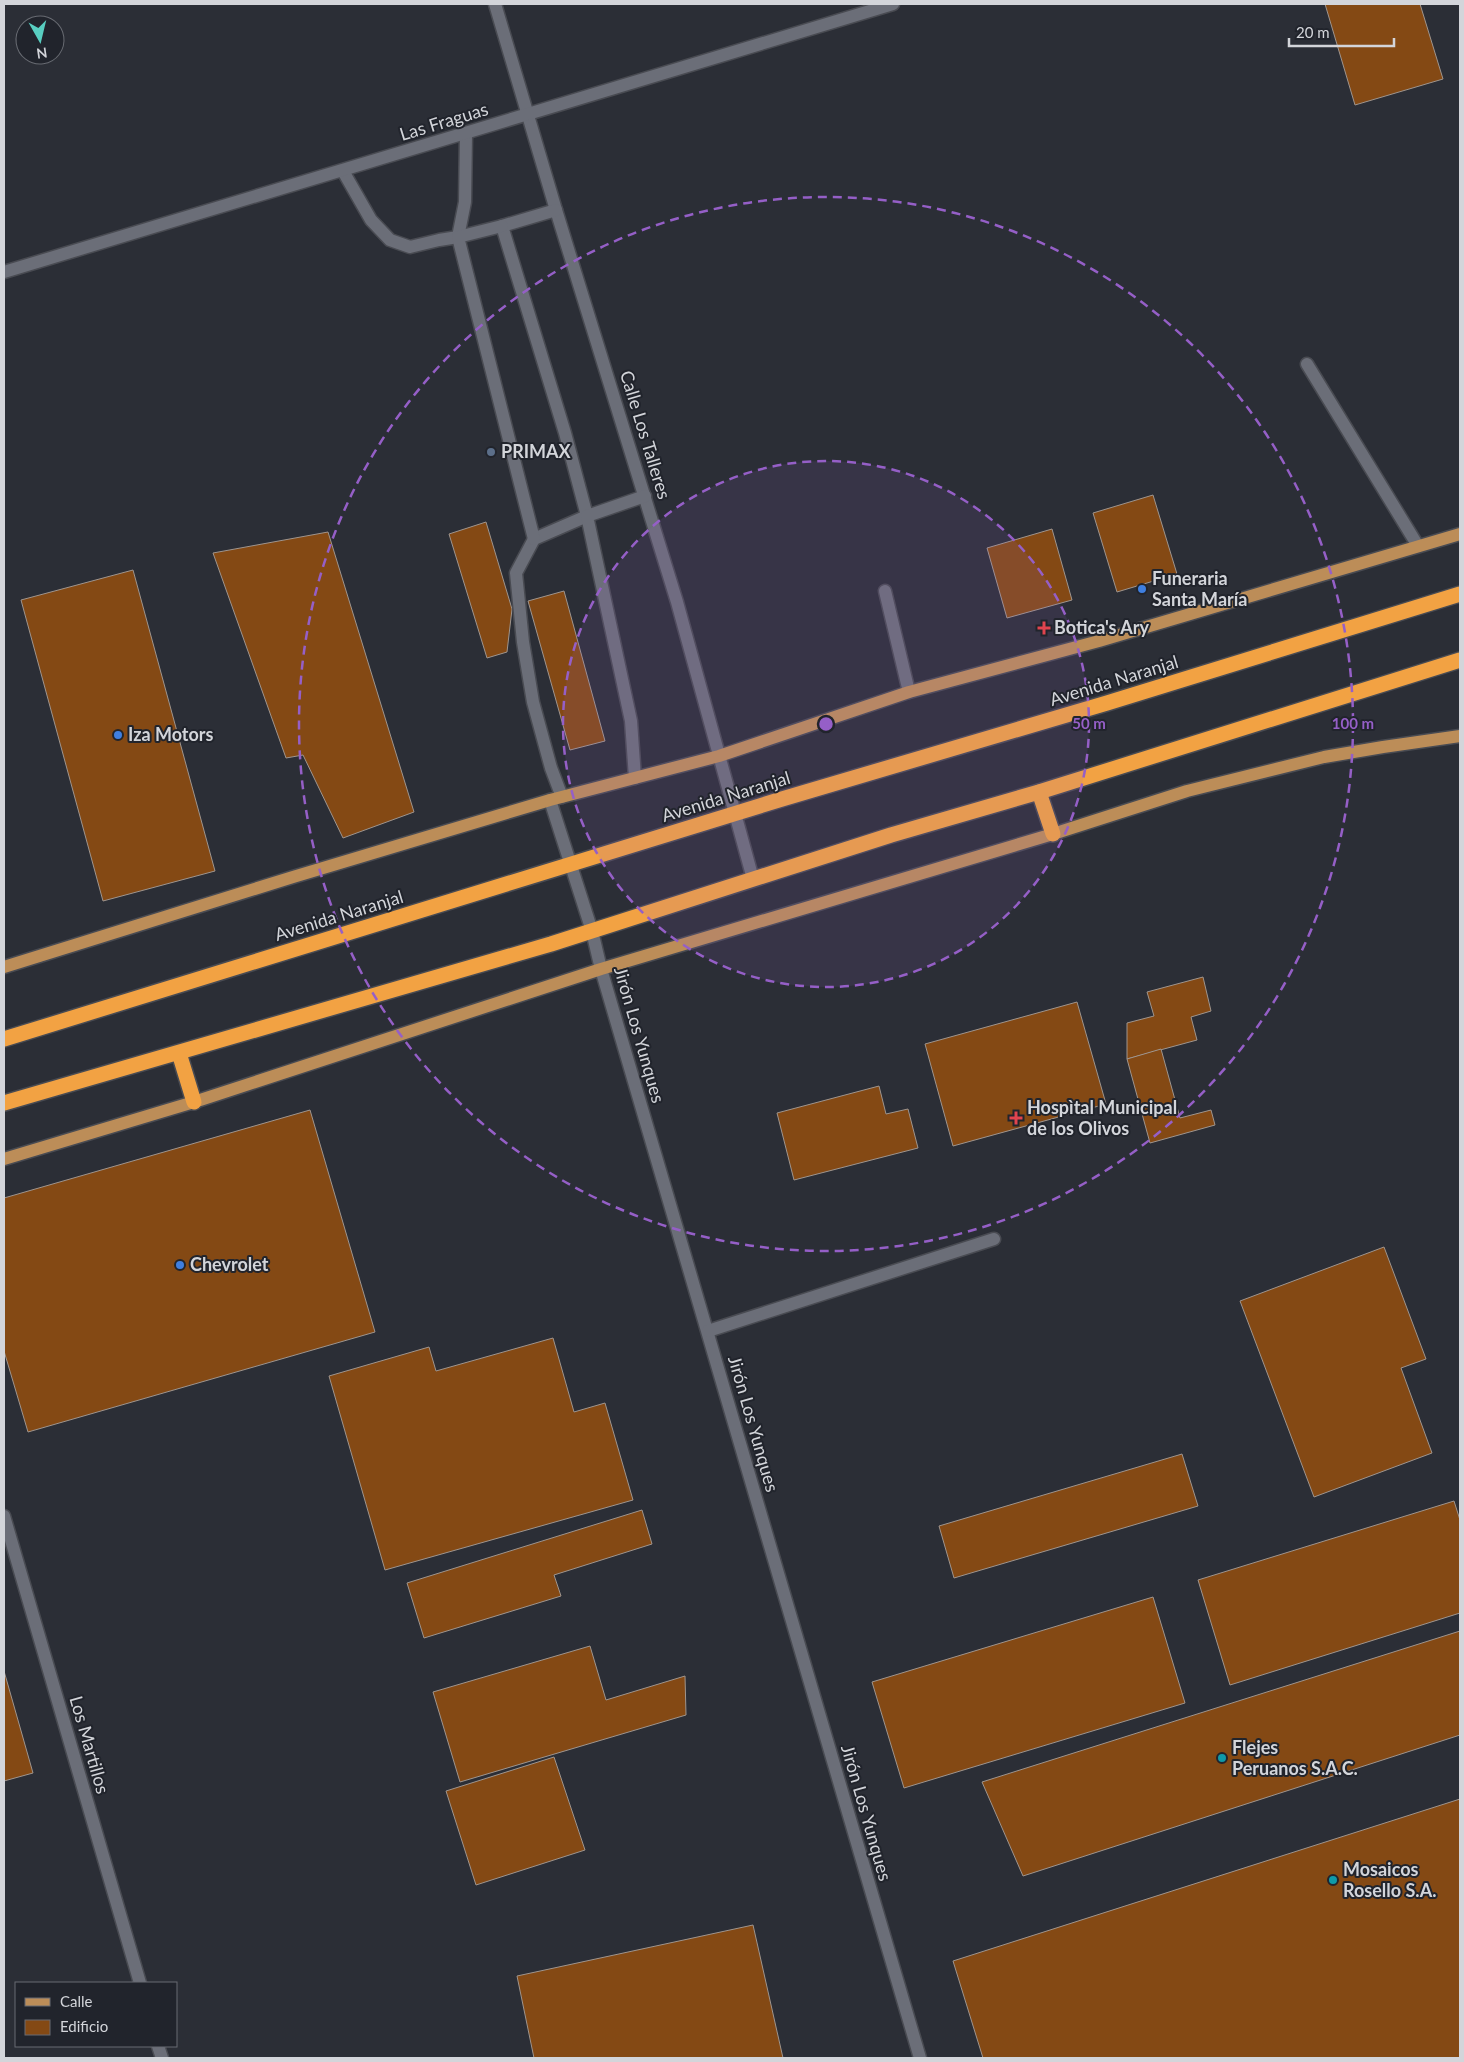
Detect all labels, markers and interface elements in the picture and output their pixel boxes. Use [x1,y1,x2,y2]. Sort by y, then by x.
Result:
north arrow [15,15,65,65]
scale bar [1289,15,1394,47]
text: 20 m [1296,23,1330,41]
text: N [35,44,48,63]
street label: Las Fraguas [397,97,491,145]
street label: Calle Los Talleres [616,368,676,502]
place label: PRIMAX [501,440,572,462]
marker: PRIMAX [485,446,497,458]
place label: Funeraria Santa María [1152,567,1247,610]
marker: Funeraria Santa María [1136,583,1148,595]
place label: Botica's Ary [1054,616,1149,638]
marker: Botica's Ary [1038,622,1050,634]
street label: Avenida Naranjal [1047,650,1181,710]
text: 50 m [1072,714,1106,732]
text: 100 m [1332,714,1374,732]
centre of rings [817,715,835,733]
place label: Iza Motors [128,723,213,745]
marker: Iza Motors [112,729,124,741]
street label: Avenida Naranjal [659,766,793,826]
street label: Avenida Naranjal [272,885,406,945]
street label: Jirón Los Yunques [610,964,670,1105]
place label: Hospìtal Municipal de los Olivos [1027,1096,1177,1139]
marker: Hospìtal Municipal de los Olivos [1009,1111,1023,1125]
place label: Chevrolet [190,1253,269,1275]
marker: Chevrolet [174,1259,186,1271]
street label: Jirón Los Yunques [724,1353,784,1494]
street label: Los Martillos [66,1693,114,1796]
place label: Flejes Peruanos S.A.C. [1232,1736,1358,1779]
street label: Jirón Los Yunques [837,1742,897,1883]
marker: Flejes Peruanos S.A.C. [1216,1752,1228,1764]
place label: Mosaicos Rosello S.A. [1343,1858,1436,1901]
marker: Mosaicos Rosello S.A. [1327,1874,1339,1886]
legend [15,1982,178,2047]
text: Calle [60,1992,93,2010]
text: Edificio [60,2017,108,2035]

